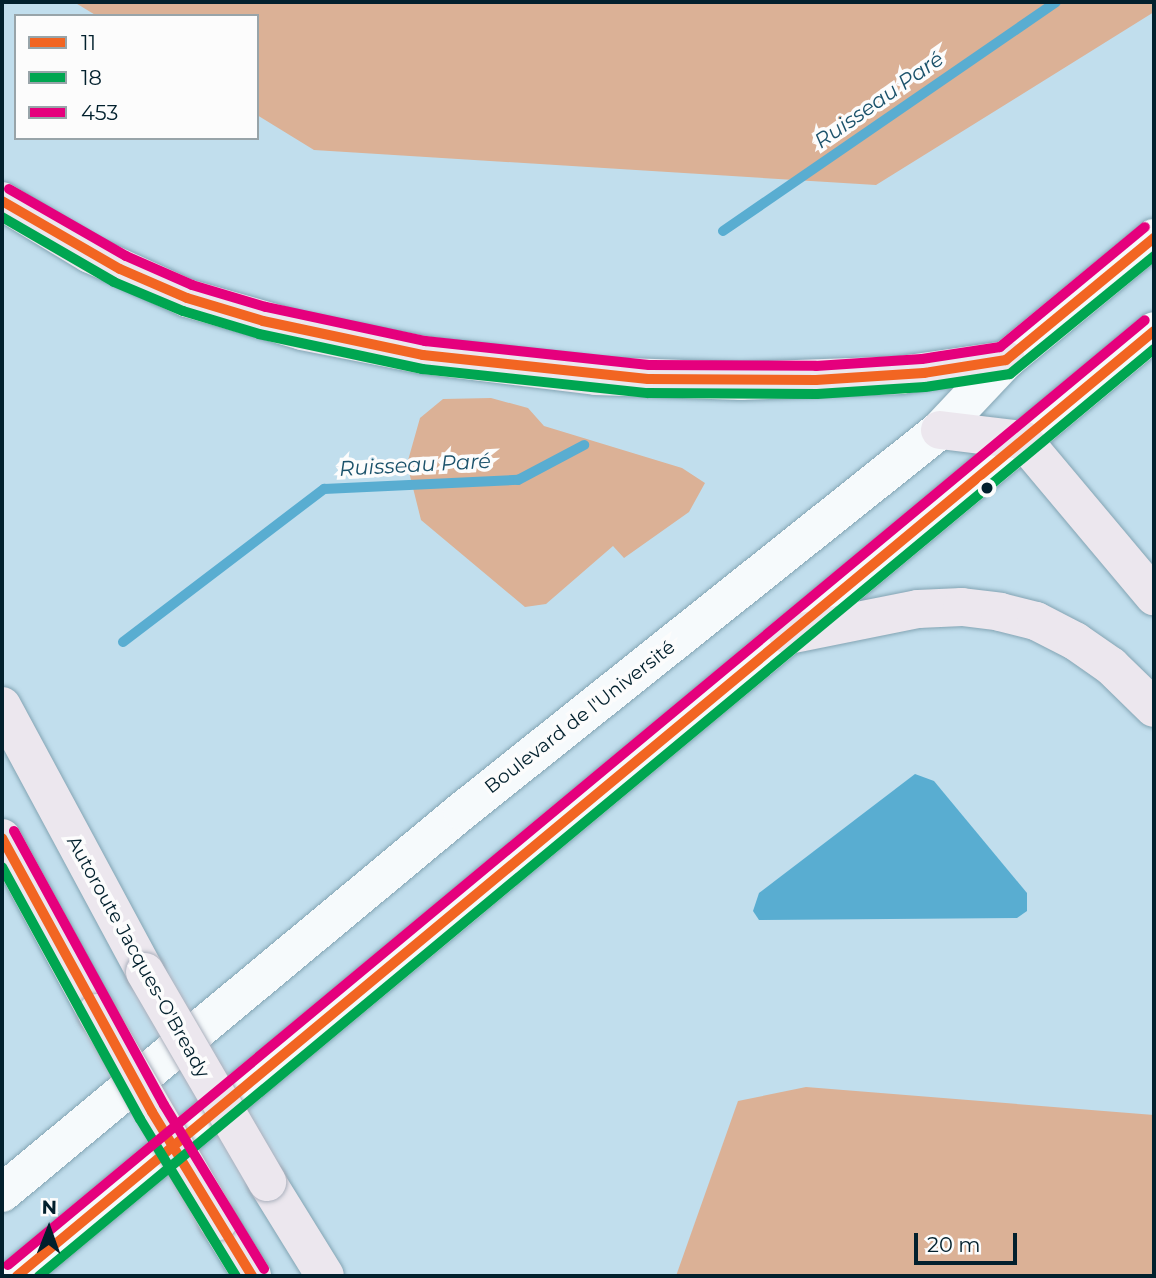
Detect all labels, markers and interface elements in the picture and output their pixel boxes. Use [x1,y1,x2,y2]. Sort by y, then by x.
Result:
legend [14,14,259,140]
text: 11 [81,30,96,55]
water label: Ruisseau Paré [810,46,948,154]
text: 18 [81,65,102,90]
text: 453 [81,100,118,125]
water label: Ruisseau Paré [339,448,491,482]
unlabelled marker [980,481,994,495]
street label: Boulevard de l'Université [480,636,680,798]
street label: Autoroute Jacques-O'Bready [62,832,214,1082]
north arrow [14,1194,84,1264]
text: N [41,1196,57,1219]
scale bar [918,1218,1021,1262]
text: 20 m [927,1232,981,1257]

